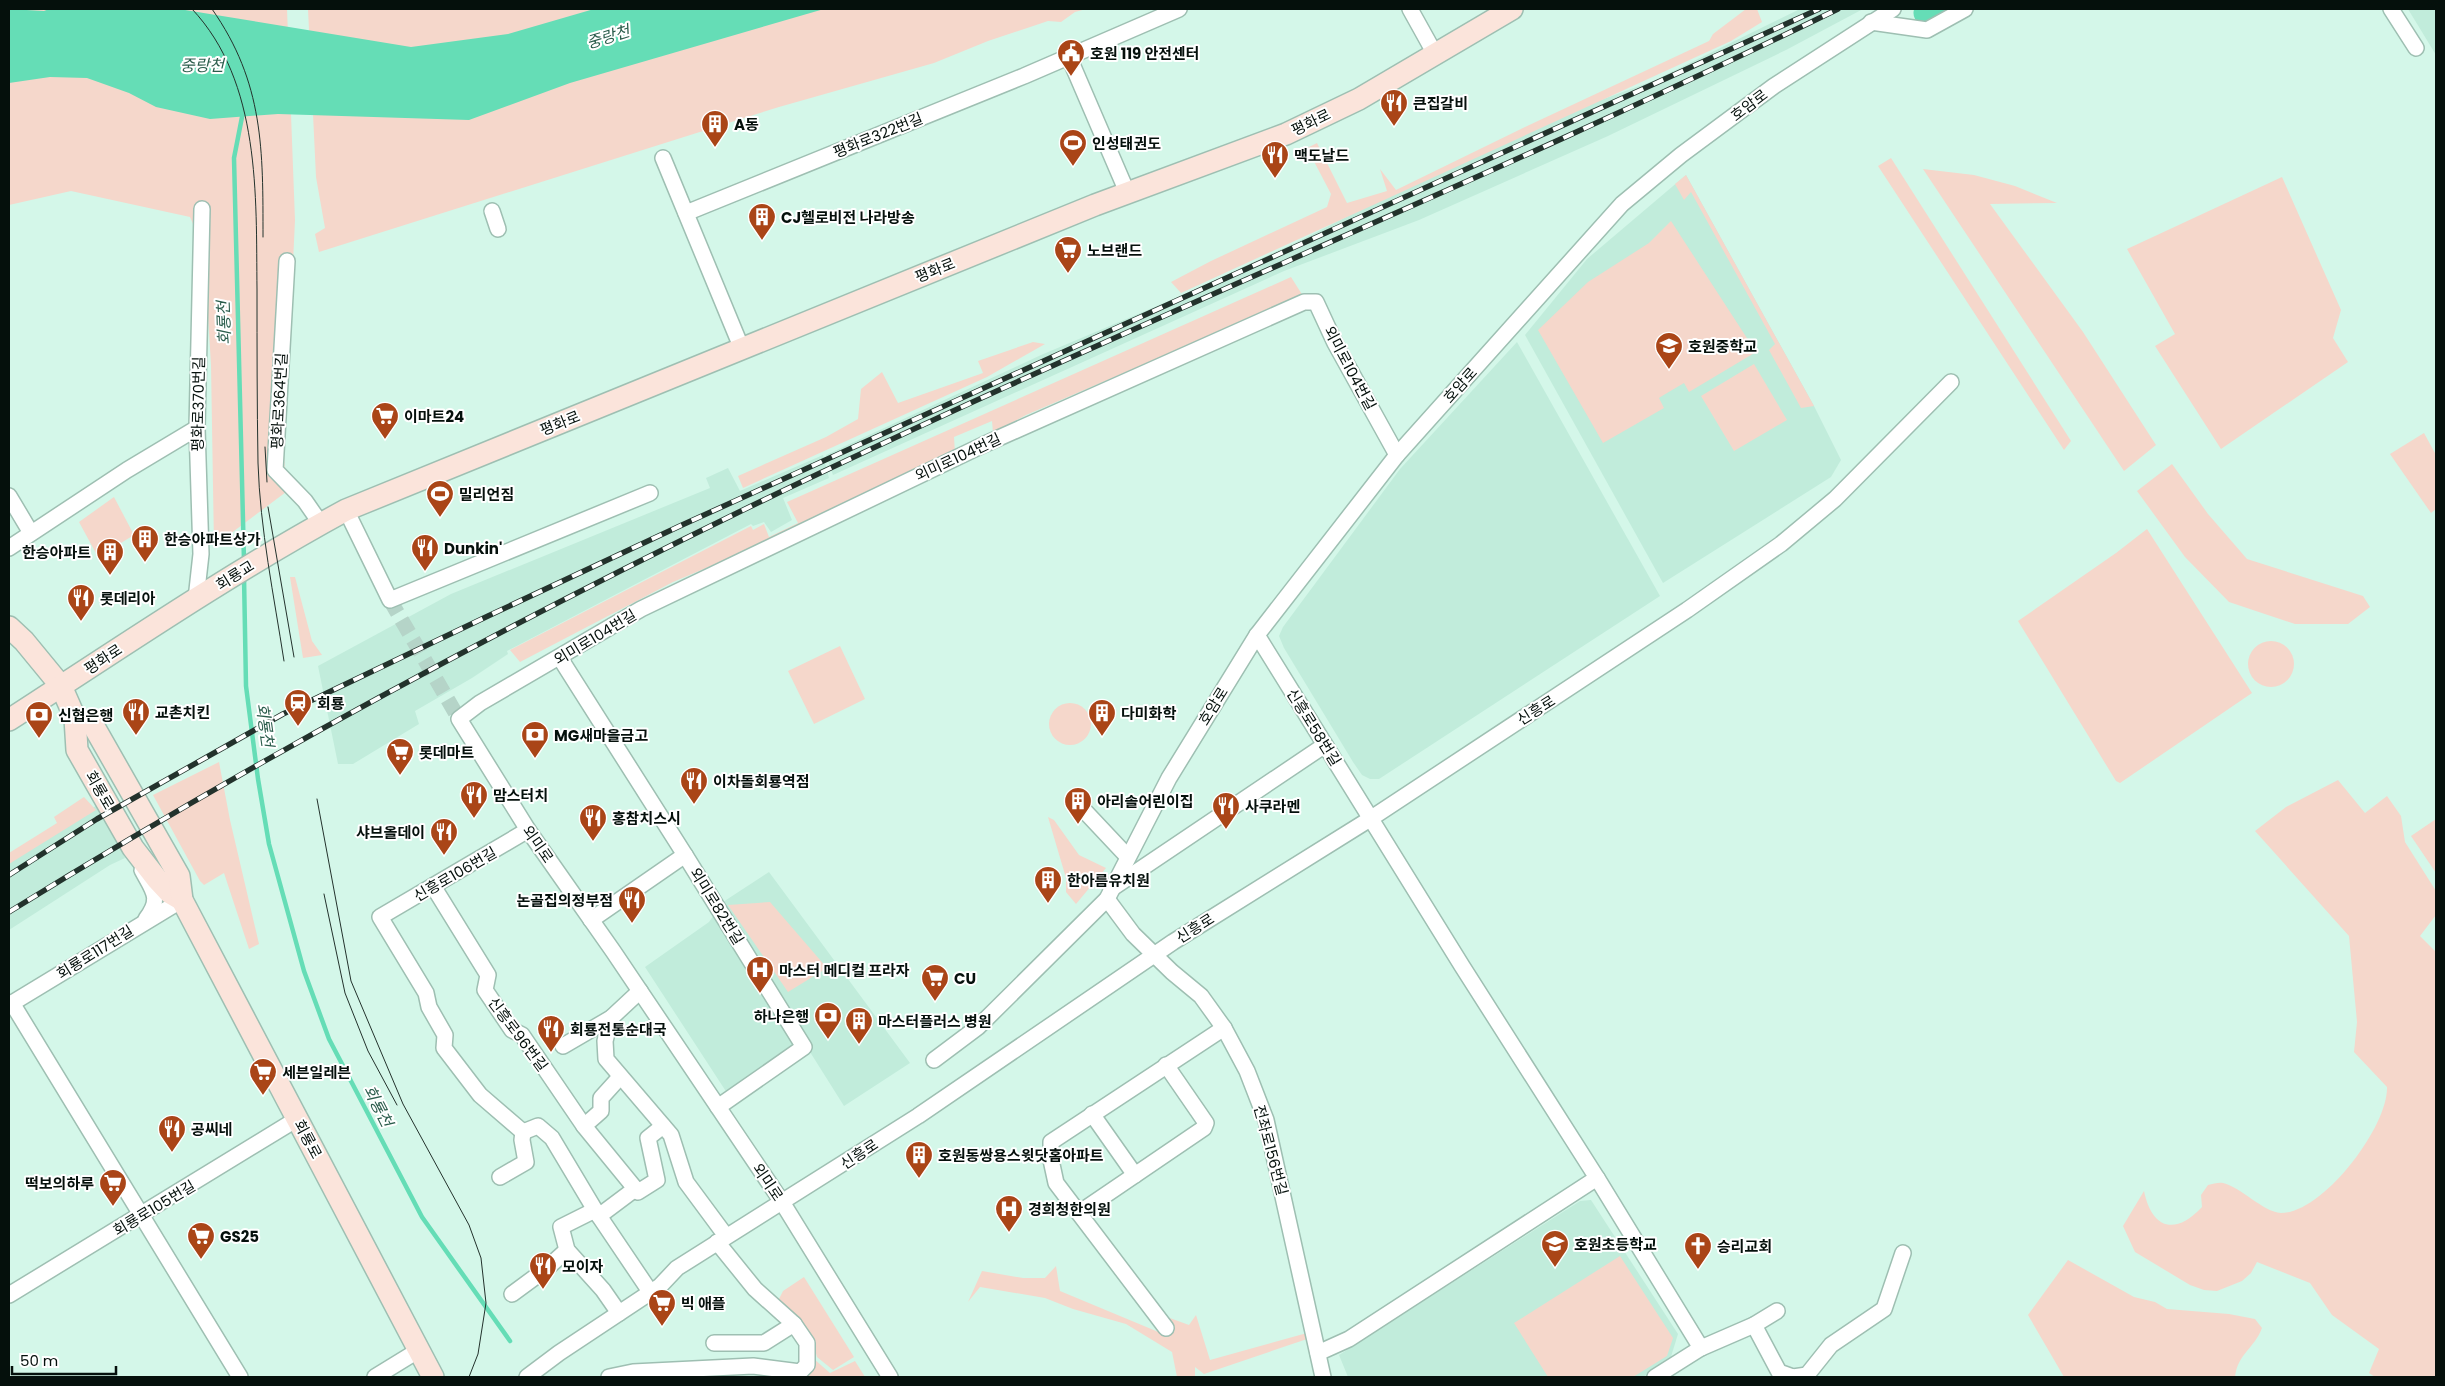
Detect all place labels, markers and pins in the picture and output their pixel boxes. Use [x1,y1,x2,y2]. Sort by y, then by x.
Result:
public building icon: 호원 119 안전센터 [1056,38,1086,77]
place label: 호원 119 안전센터 [1090,43,1200,64]
restaurant icon: 큰집갈비 [1379,88,1409,127]
place label: 큰집갈비 [1413,93,1468,114]
building icon: A동 [700,109,730,148]
place label: A동 [734,114,759,135]
sports icon: 인성태권도 [1058,128,1088,167]
place label: 인성태권도 [1092,133,1161,154]
restaurant icon: 맥도날드 [1260,140,1290,179]
place label: 맥도날드 [1294,145,1349,166]
building icon: CJ헬로비전 나라방송 [747,202,777,241]
place label: CJ헬로비전 나라방송 [781,207,915,228]
supermarket icon: 노브랜드 [1053,235,1083,274]
place label: 노브랜드 [1087,240,1142,261]
school or university icon: 호원중학교 [1654,331,1684,370]
place label: 호원중학교 [1688,336,1757,357]
supermarket icon: 이마트24 [370,401,400,440]
place label: 이마트24 [404,406,464,427]
sports icon: 밀리언짐 [425,479,455,518]
place label: 밀리언짐 [459,484,514,505]
building icon: 한승아파트상가 [130,524,160,563]
place label: 한승아파트상가 [164,529,261,550]
restaurant icon: Dunkin' [410,533,440,572]
building icon: 한승아파트 [95,537,125,576]
place label: Dunkin' [444,538,502,559]
place label: 한승아파트 [22,542,91,563]
restaurant icon: 롯데리아 [66,583,96,622]
place label: 롯데리아 [100,588,155,609]
station icon: 회룡 [283,688,313,727]
place label: 회룡 [317,693,345,714]
restaurant icon: 교촌치킨 [121,697,151,736]
building icon: 다미화학 [1087,698,1117,737]
bank icon: 신협은행 [24,700,54,739]
place label: 교촌치킨 [155,702,210,723]
place label: 다미화학 [1121,703,1176,724]
place label: 신협은행 [58,705,113,726]
bank icon: MG새마을금고 [520,720,550,759]
place label: MG새마을금고 [554,725,648,746]
supermarket icon: 롯데마트 [385,737,415,776]
place label: 롯데마트 [419,742,474,763]
restaurant icon: 이차돌회룡역점 [679,766,709,805]
place label: 이차돌회룡역점 [713,771,810,792]
restaurant icon: 맘스터치 [459,780,489,819]
place label: 맘스터치 [493,785,548,806]
building icon: 아리솔어린이집 [1063,786,1093,825]
place label: 아리솔어린이집 [1097,791,1194,812]
restaurant icon: 사쿠라멘 [1211,791,1241,830]
place label: 사쿠라멘 [1245,796,1300,817]
restaurant icon: 홍참치스시 [578,803,608,842]
place label: 홍참치스시 [612,808,681,829]
restaurant icon: 샤브올데이 [429,817,459,856]
place label: 샤브올데이 [356,822,425,843]
building icon: 한아름유치원 [1033,865,1063,904]
place label: 한아름유치원 [1067,870,1150,891]
restaurant icon: 논골집의정부점 [617,885,647,924]
place label: 논골집의정부점 [516,890,613,911]
hospital icon: 마스터 메디컬 프라자 [745,955,775,994]
place label: 마스터 메디컬 프라자 [779,960,910,981]
supermarket icon: CU [920,963,950,1002]
place label: CU [954,968,976,989]
bank icon: 하나은행 [813,1001,843,1040]
place label: 하나은행 [754,1006,809,1027]
building icon: 마스터플러스 병원 [844,1006,874,1045]
place label: 마스터플러스 병원 [878,1011,992,1032]
restaurant icon: 회룡전통순대국 [536,1014,566,1053]
place label: 회룡전통순대국 [570,1019,667,1040]
supermarket icon: 세븐일레븐 [248,1057,278,1096]
place label: 세븐일레븐 [282,1062,351,1083]
restaurant icon: 공씨네 [157,1114,187,1153]
place label: 공씨네 [191,1119,232,1140]
building icon: 호원동쌍용스윗닷홈아파트 [904,1140,934,1179]
place label: 호원동쌍용스윗닷홈아파트 [938,1145,1104,1166]
supermarket icon: 떡보의하루 [98,1168,128,1207]
place label: 떡보의하루 [25,1173,94,1194]
hospital icon: 경희청한의원 [994,1194,1024,1233]
place label: 경희청한의원 [1028,1199,1111,1220]
supermarket icon: GS25 [186,1221,216,1260]
place label: GS25 [220,1226,259,1247]
school or university icon: 호원초등학교 [1540,1229,1570,1268]
church icon: 승리교회 [1683,1231,1713,1270]
place label: 호원초등학교 [1574,1234,1657,1255]
place label: 승리교회 [1717,1236,1772,1257]
restaurant icon: 모이자 [528,1251,558,1290]
place label: 모이자 [562,1256,604,1277]
supermarket icon: 빅 애플 [647,1288,677,1327]
place label: 빅 애플 [681,1293,726,1314]

